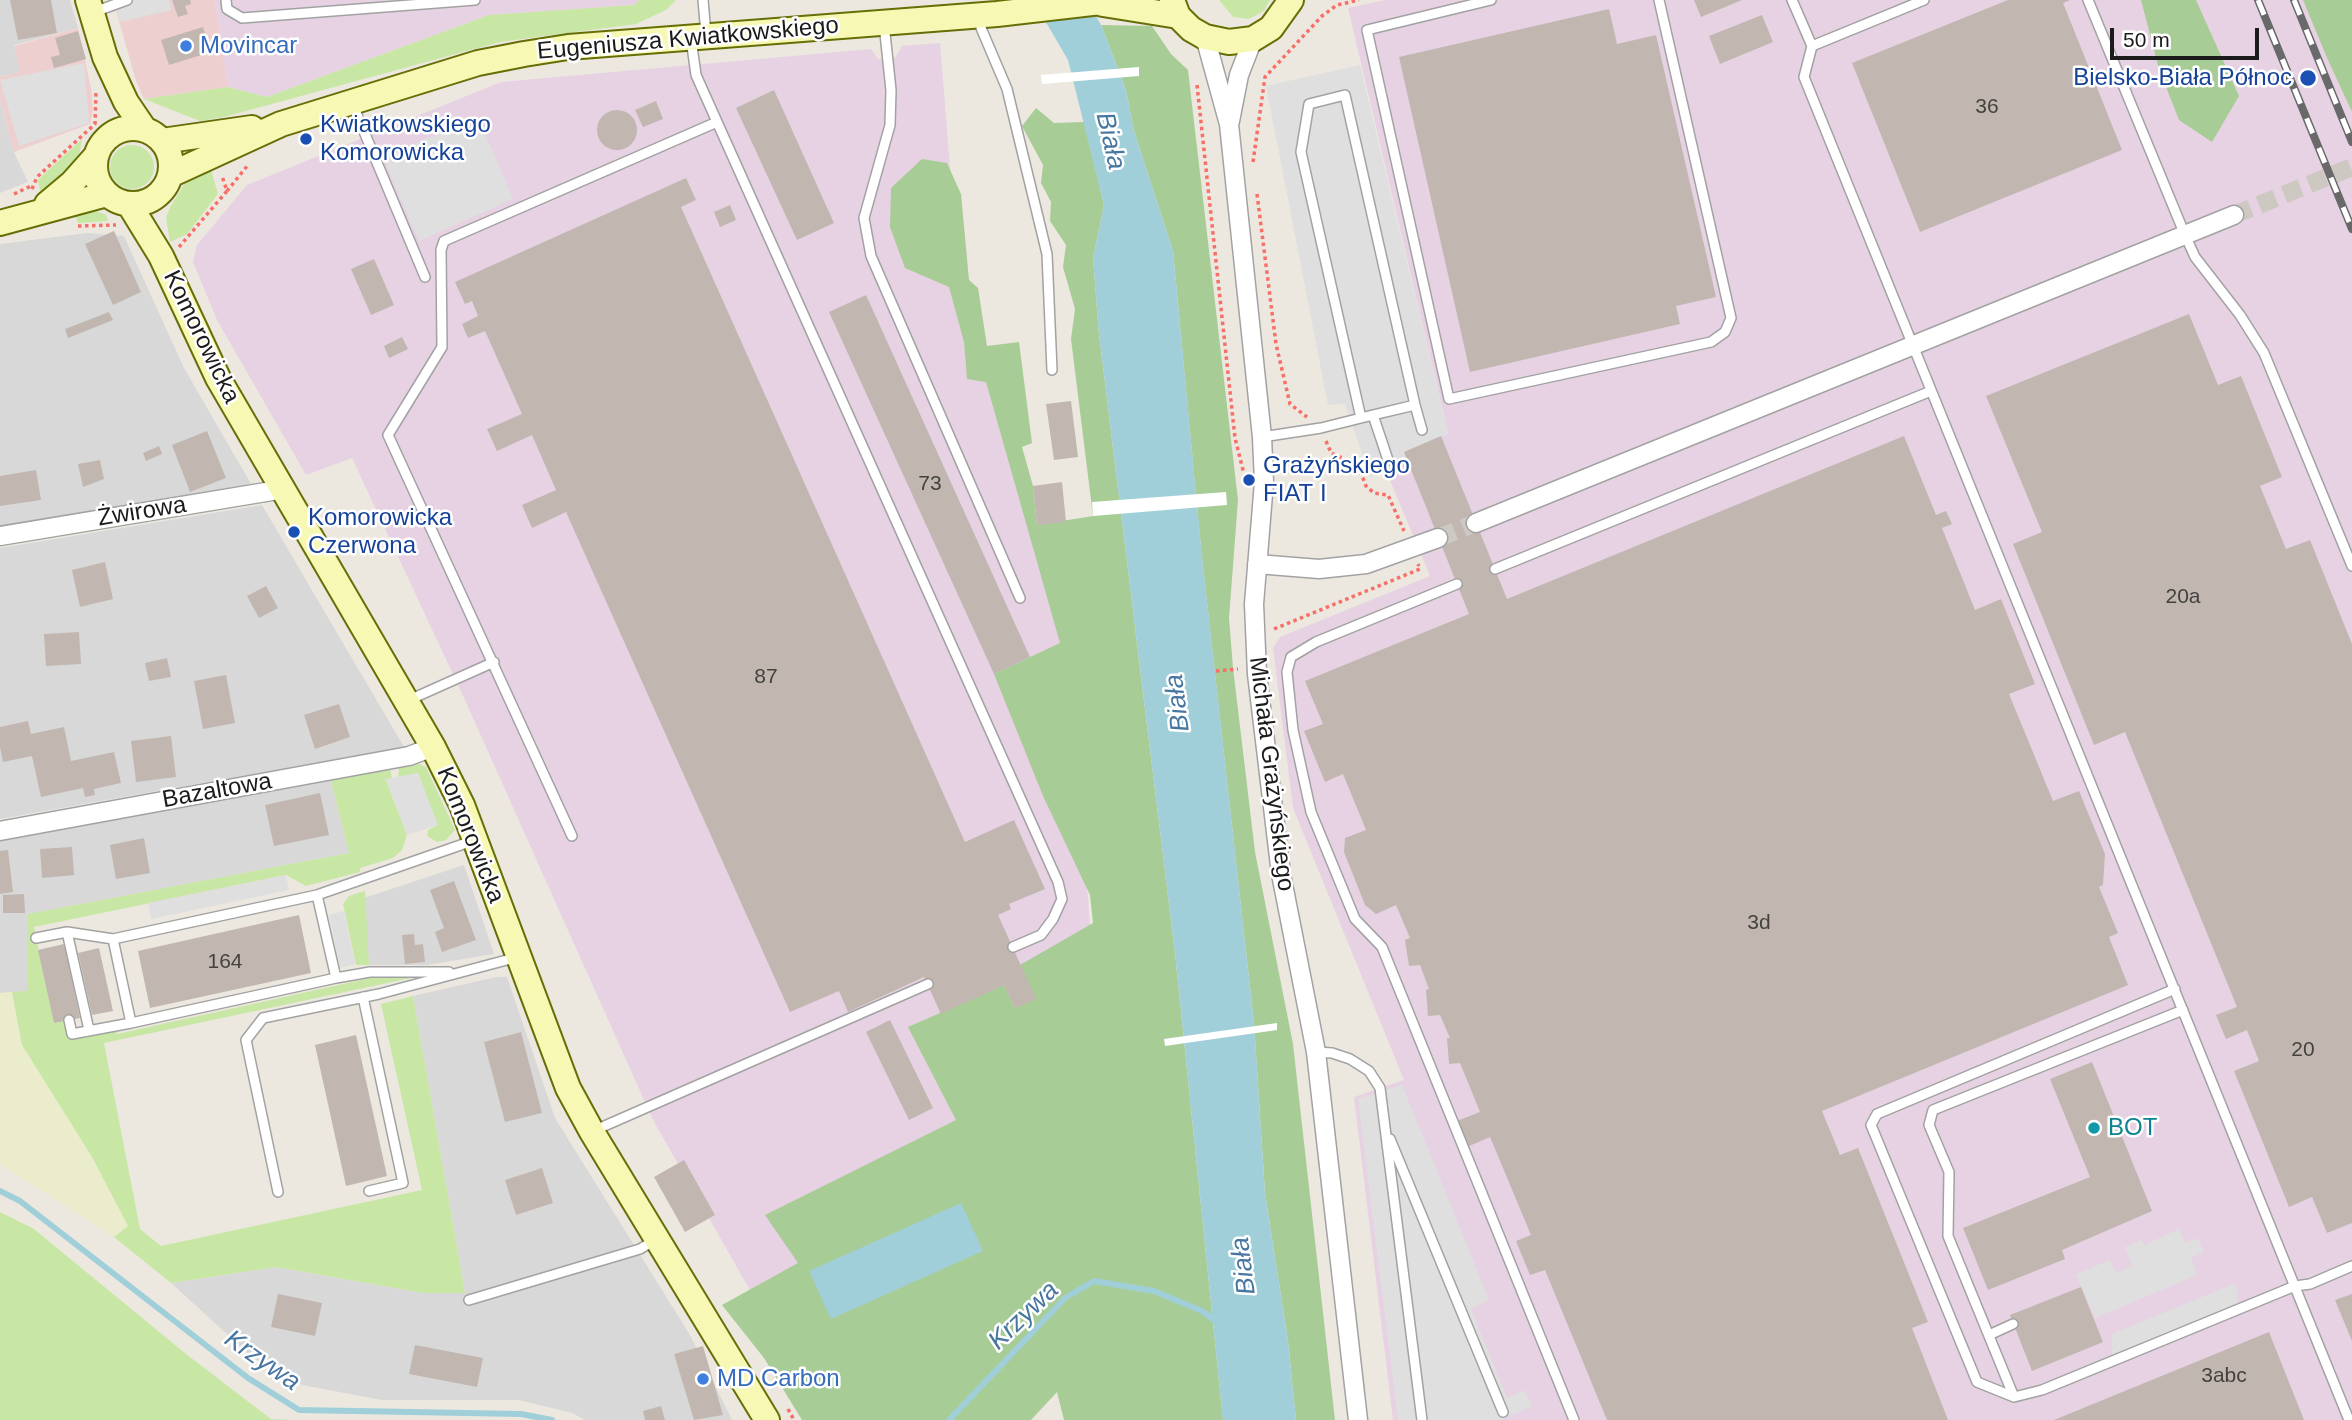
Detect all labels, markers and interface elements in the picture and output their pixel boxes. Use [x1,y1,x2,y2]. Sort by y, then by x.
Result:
street label: Eugeniusza Kwiatkowskiego [536,11,840,67]
scale bar [2114,14,2263,58]
text: 50 m [2123,28,2170,51]
place label: Movincar [200,32,297,60]
marker: Movincar [178,38,194,54]
place label: Bielsko-Biała Północ [2073,64,2292,92]
marker: Bielsko-Biała Północ [2298,68,2318,88]
house number: 36 [1975,94,1999,120]
water label: Biała [1088,109,1132,173]
place label: Kwiatkowskiego Komorowicka [320,111,491,167]
marker: Kwiatkowskiego Komorowicka [298,131,314,147]
street label: Komorowicka [156,266,246,408]
place label: Grażyńskiego FIAT I [1263,452,1410,508]
house number: 73 [918,471,942,497]
marker: Grażyńskiego FIAT I [1241,472,1257,488]
street label: Żwirowa [96,491,188,533]
place label: Komorowicka Czerwona [308,504,452,560]
marker: Komorowicka Czerwona [286,524,302,540]
house number: 20a [2165,584,2201,610]
street label: Michała Grażyńskiego [1242,655,1300,893]
house number: 87 [754,664,778,690]
water label: Biała [1159,672,1197,734]
street label: Komorowicka [430,763,510,907]
street label: Bazaltowa [160,767,274,815]
house number: 3d [1747,910,1771,936]
house number: 164 [207,949,243,975]
house number: 20 [2291,1037,2315,1063]
place label: BOT [2108,1114,2157,1142]
marker: BOT [2086,1120,2102,1136]
water label: Biała [1225,1235,1263,1297]
water label: Krzywa [983,1275,1065,1357]
water label: Krzywa [218,1324,306,1398]
house number: 3abc [2201,1363,2247,1389]
place label: MD Carbon [717,1365,840,1393]
marker: MD Carbon [695,1371,711,1387]

